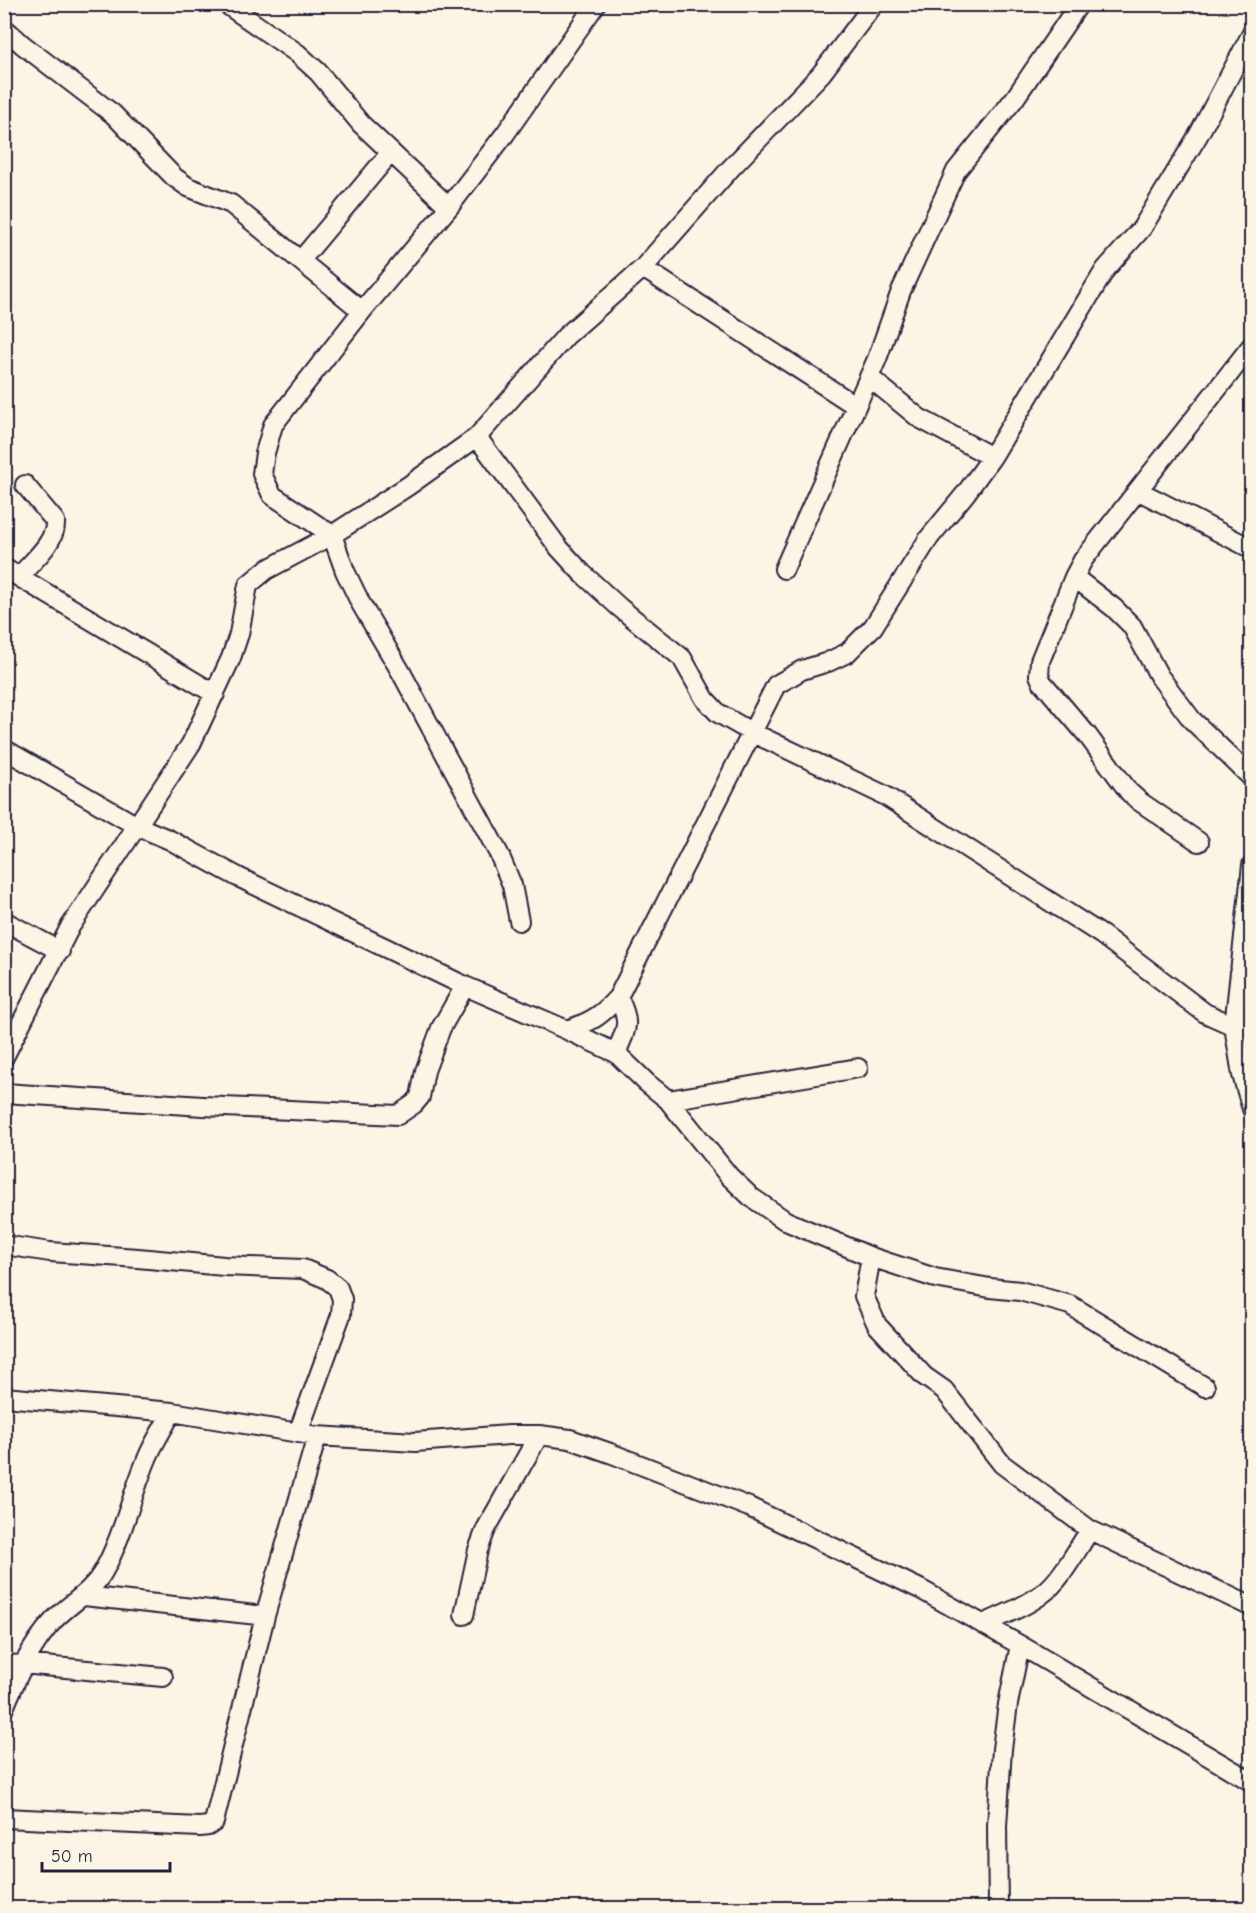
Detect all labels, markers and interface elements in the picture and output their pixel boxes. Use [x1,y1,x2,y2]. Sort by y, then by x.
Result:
scale bar [42,1835,170,1873]
text: 50 m [51,1846,93,1867]

